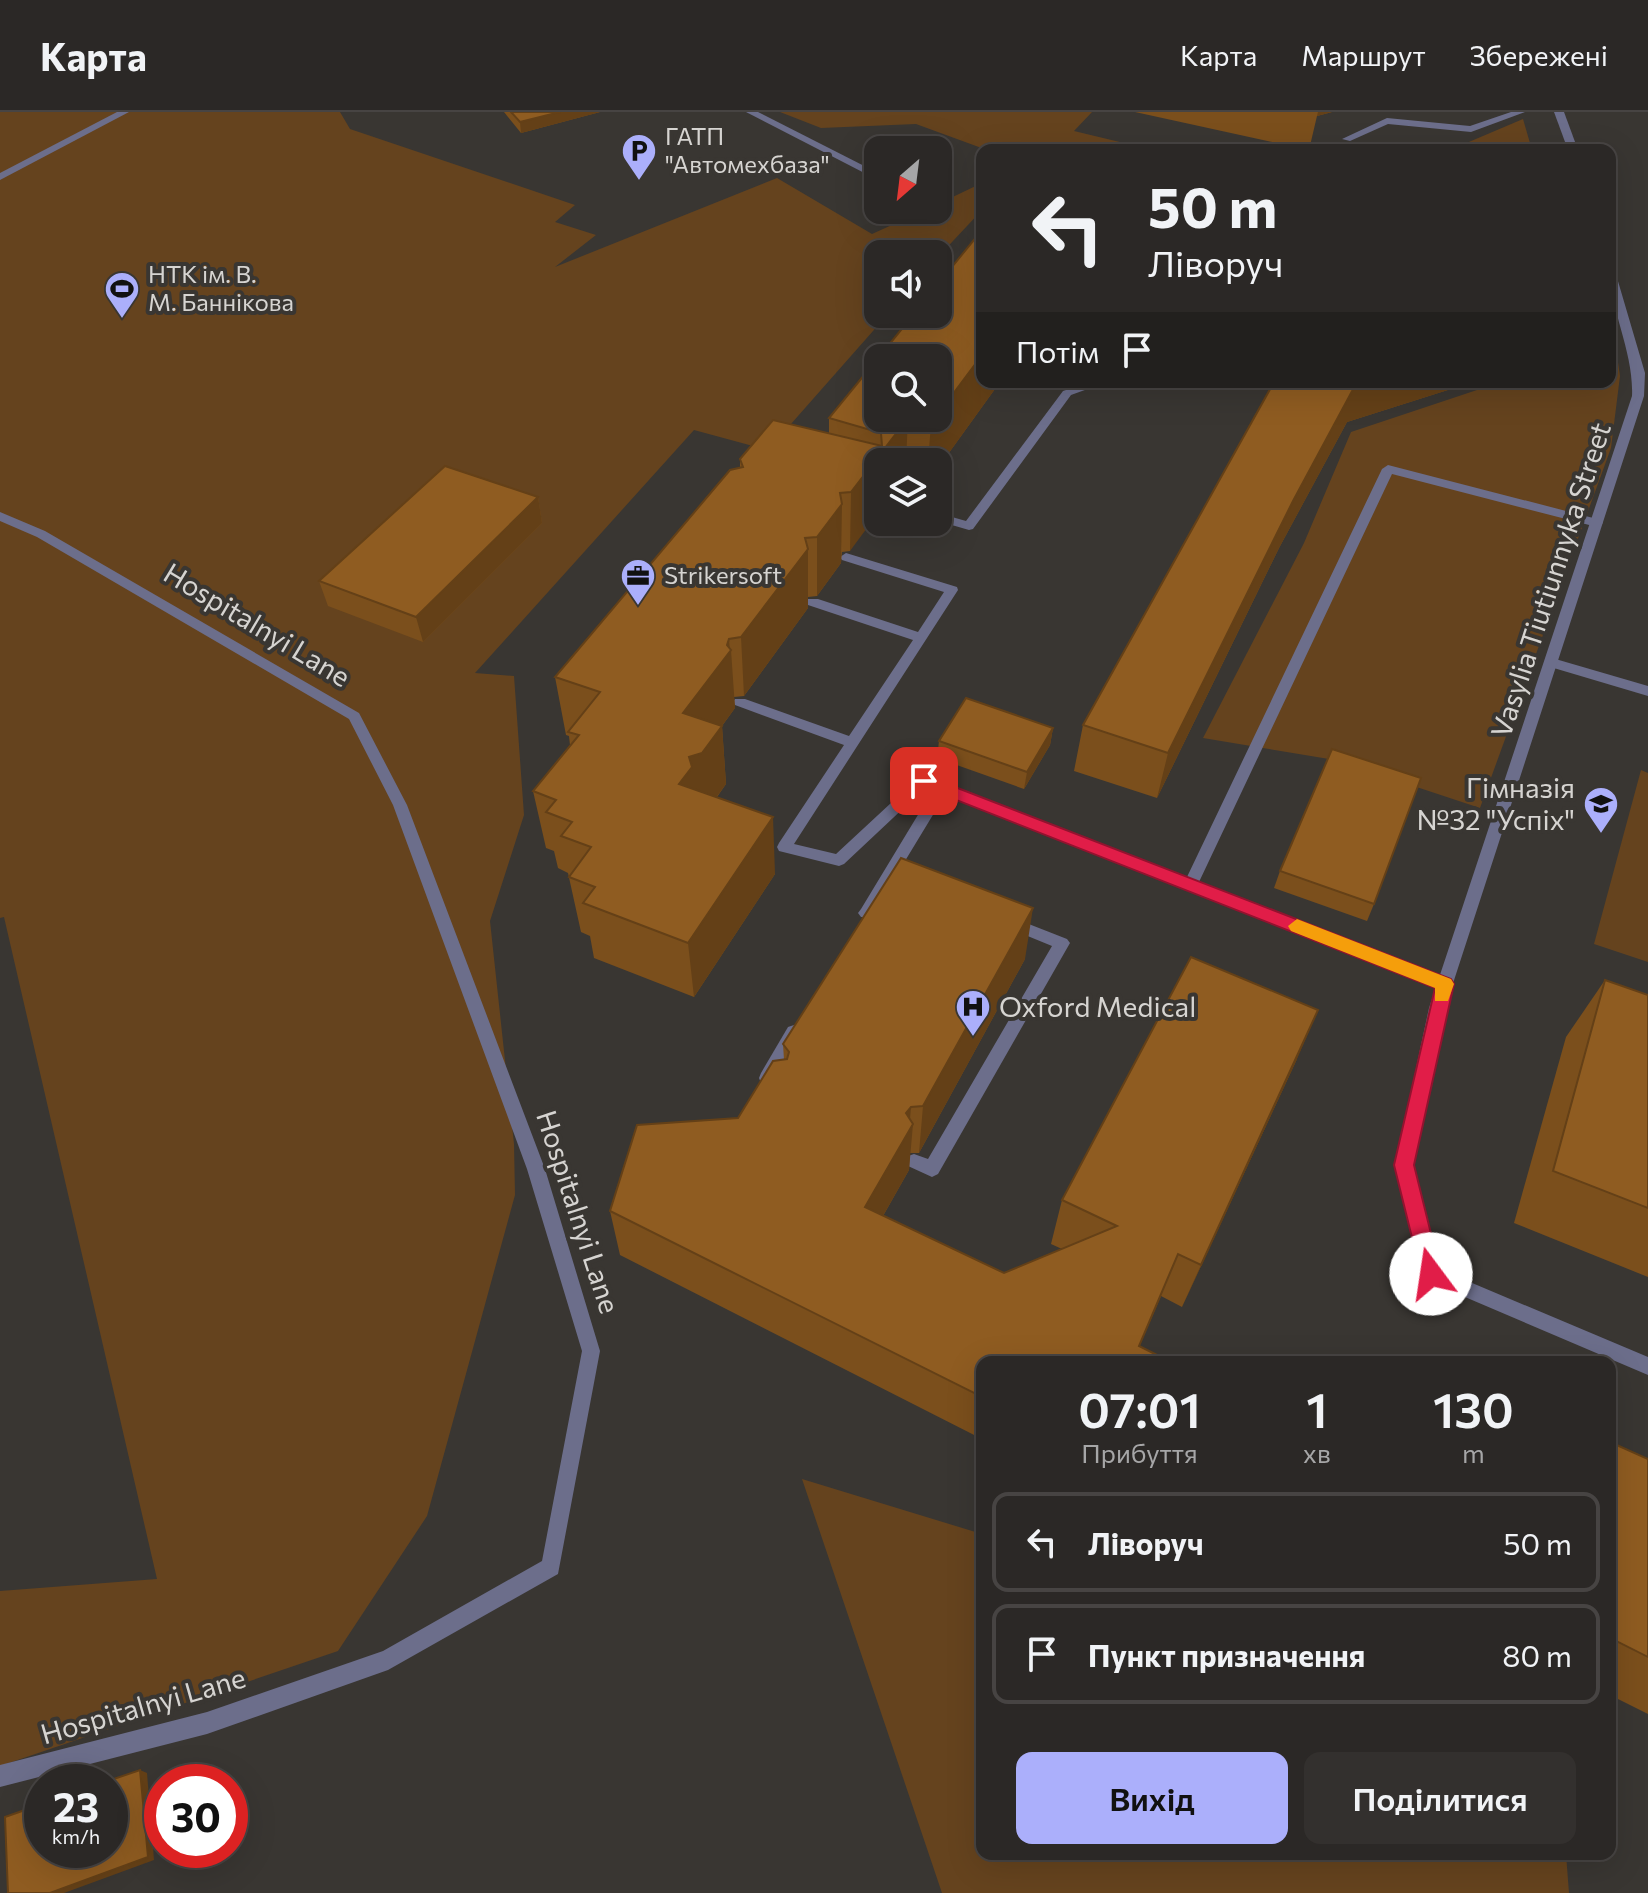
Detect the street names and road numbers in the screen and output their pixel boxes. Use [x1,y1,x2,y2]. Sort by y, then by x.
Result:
street label: Vasylia Tiutiunnyka Street [1483,418,1617,742]
street label: Hospitalnyi Lane [158,555,357,693]
street label: Hospitalnyi Lane [530,1106,628,1317]
street label: Hospitalnyi Lane [36,1660,249,1751]

